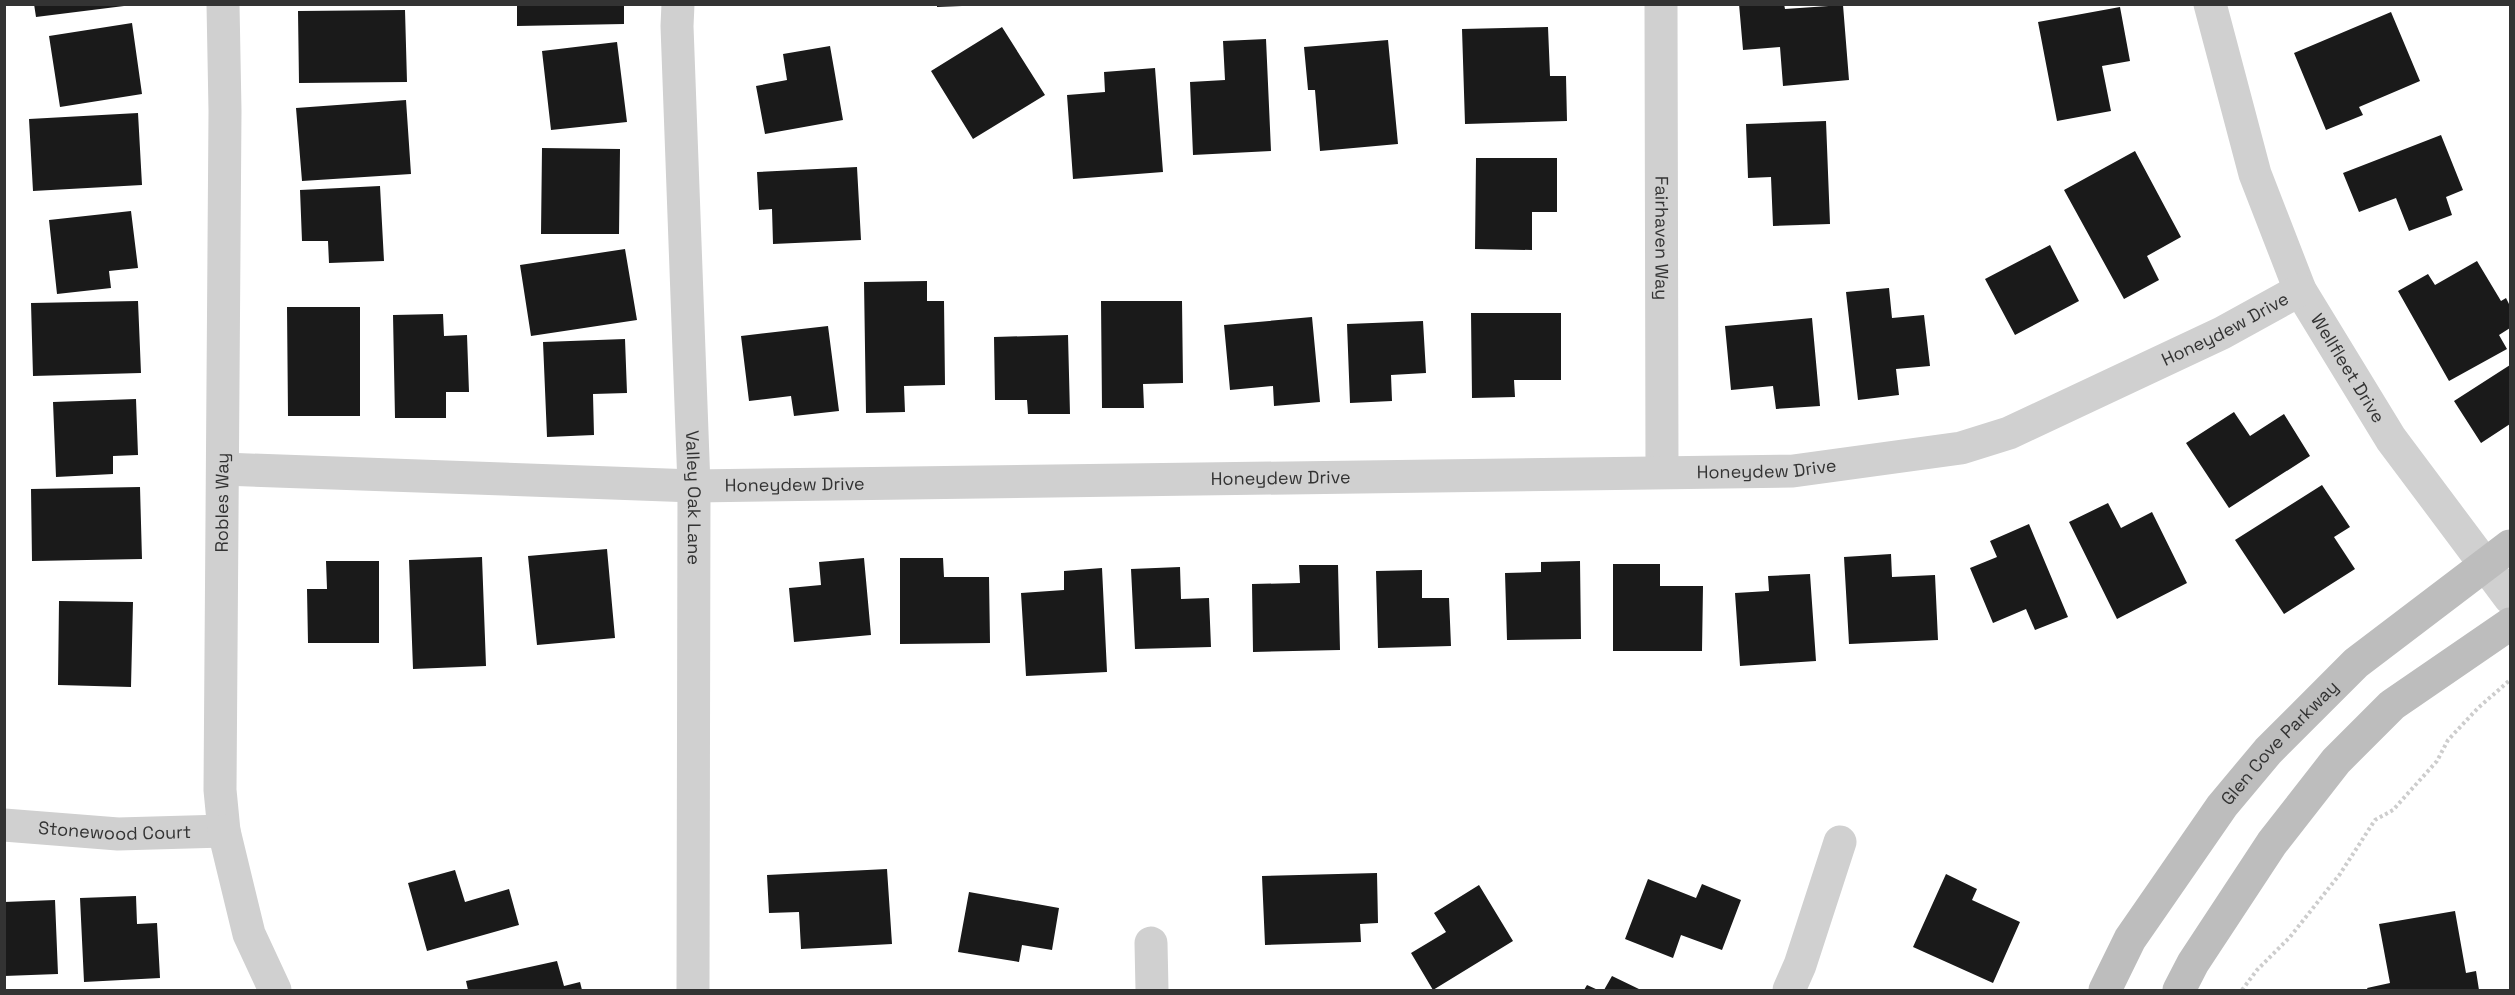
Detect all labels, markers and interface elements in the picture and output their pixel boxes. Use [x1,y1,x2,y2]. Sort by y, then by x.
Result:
street label: Fairhaven Way [1650,176,1674,300]
street label: Honeydew Drive [2158,287,2292,371]
street label: Wellfleet Drive [2306,309,2390,427]
street label: Valley Oak Lane [681,430,706,565]
street label: Robles Way [210,453,233,553]
street label: Honeydew Drive [1696,453,1838,483]
street label: Honeydew Drive [1210,465,1351,490]
street label: Honeydew Drive [725,472,865,497]
street label: Glen Cove Parkway [2216,675,2343,810]
street label: Stonewood Court [37,816,192,845]

